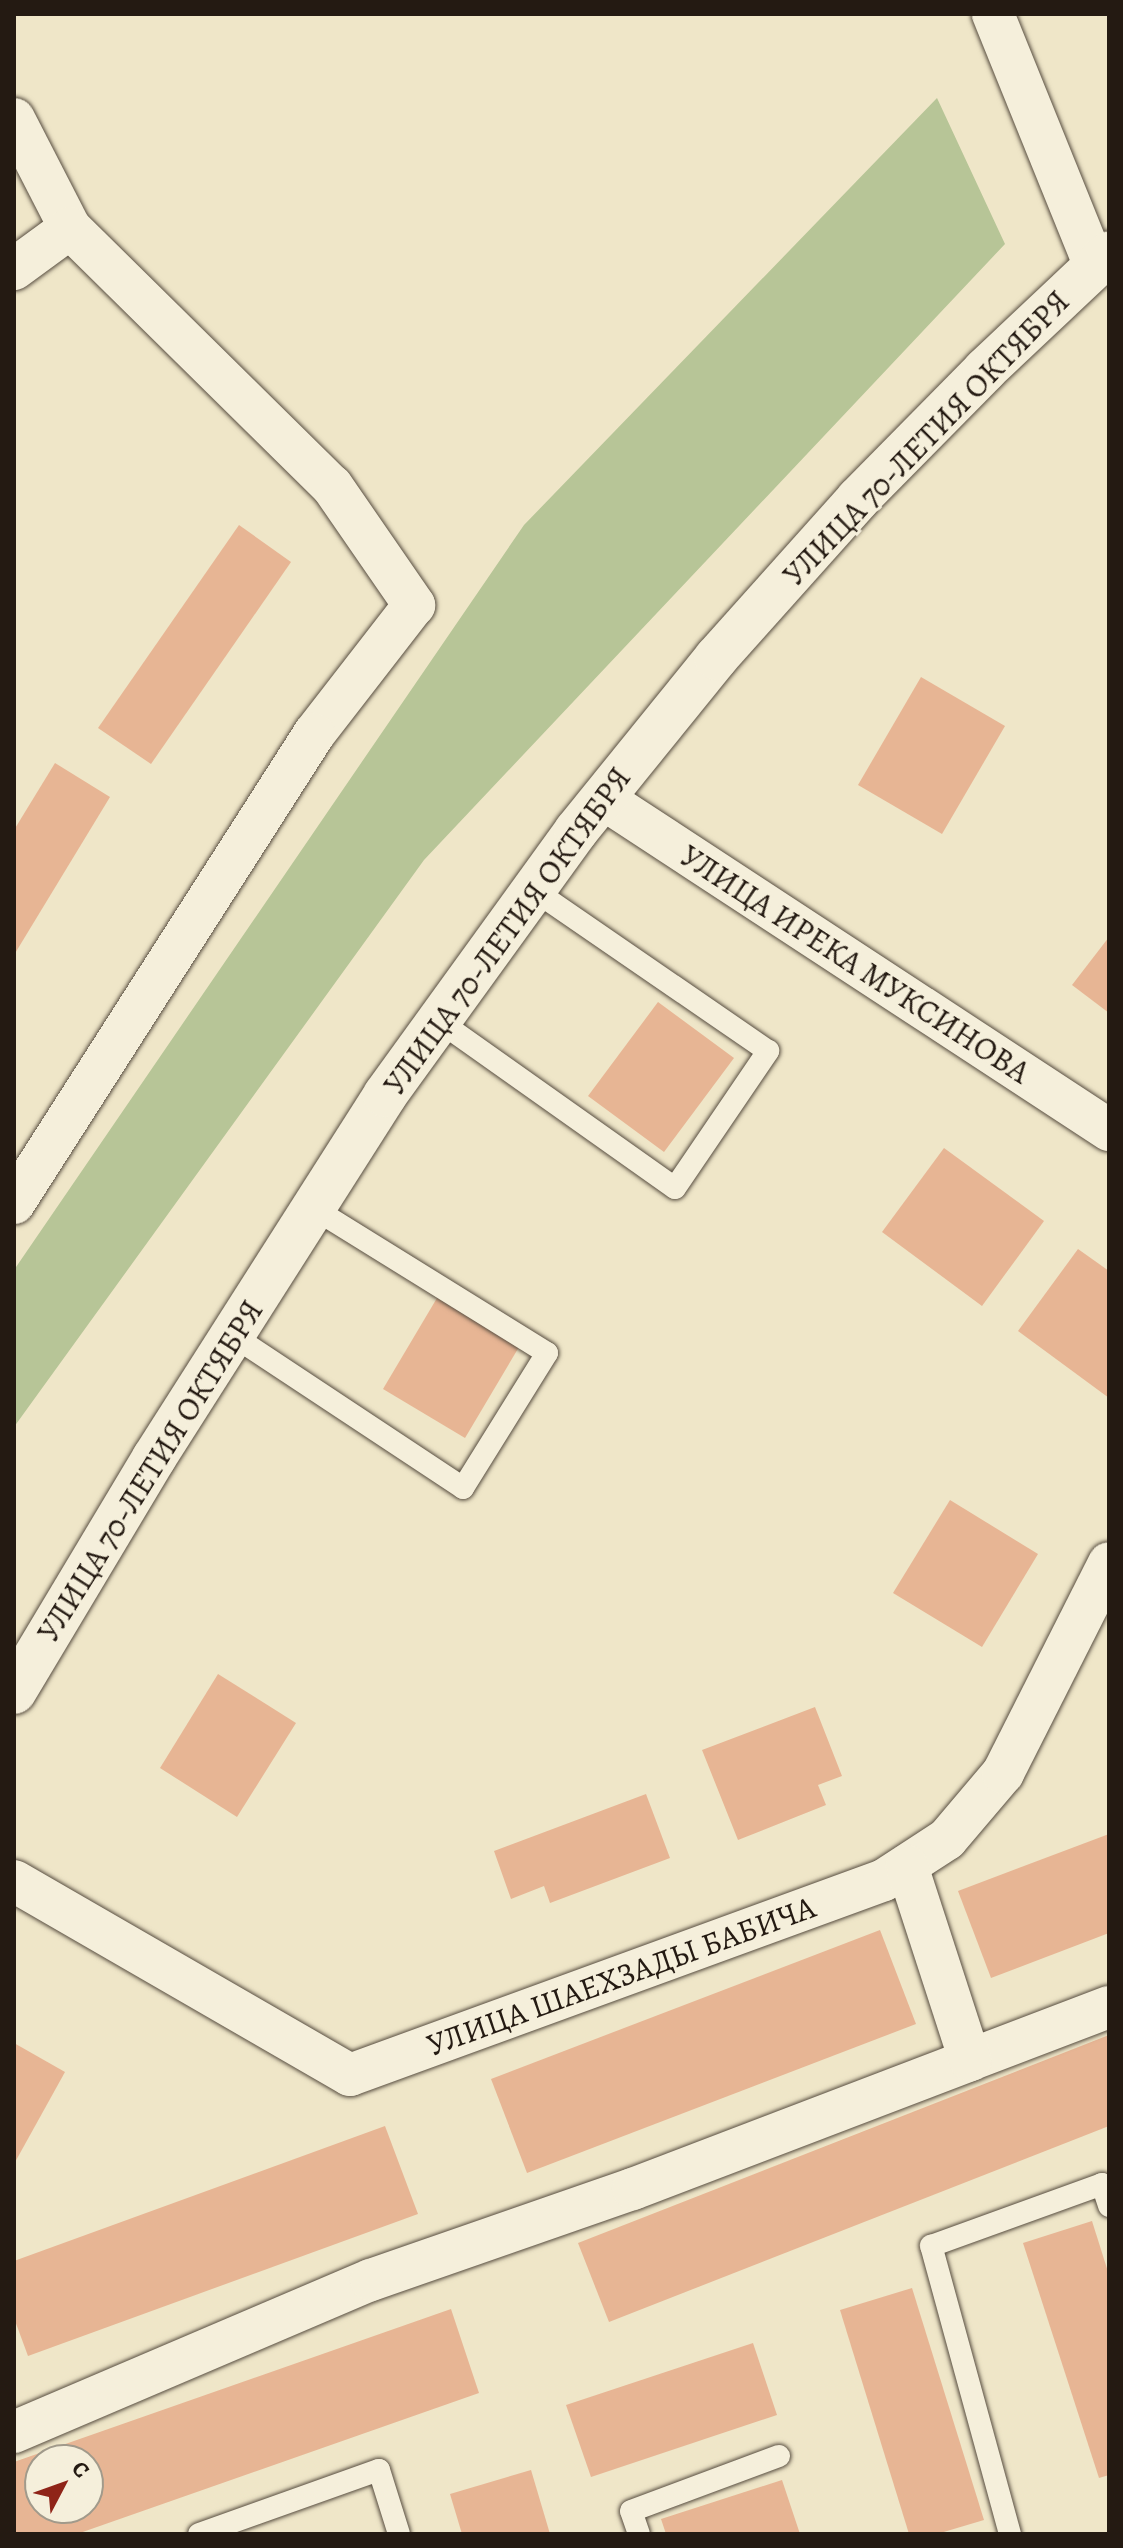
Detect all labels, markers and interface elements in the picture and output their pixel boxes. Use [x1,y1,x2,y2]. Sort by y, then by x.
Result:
street label: УЛИЦА 70-ЛЕТИЯ ОКТЯБРЯ [775,282,1077,594]
street label: УЛИЦА 70-ЛЕТИЯ ОКТЯБРЯ [375,760,639,1102]
street label: УЛИЦА ИРЕКА МУКСИНОВА [673,836,1037,1092]
street label: УЛИЦА 70-ЛЕТИЯ ОКТЯБРЯ [29,1293,271,1649]
street label: УЛИЦА ШАЕХЗАДЫ БАБИЧА [421,1888,821,2064]
north arrow [24,2444,104,2524]
text: С [65,2455,96,2485]

